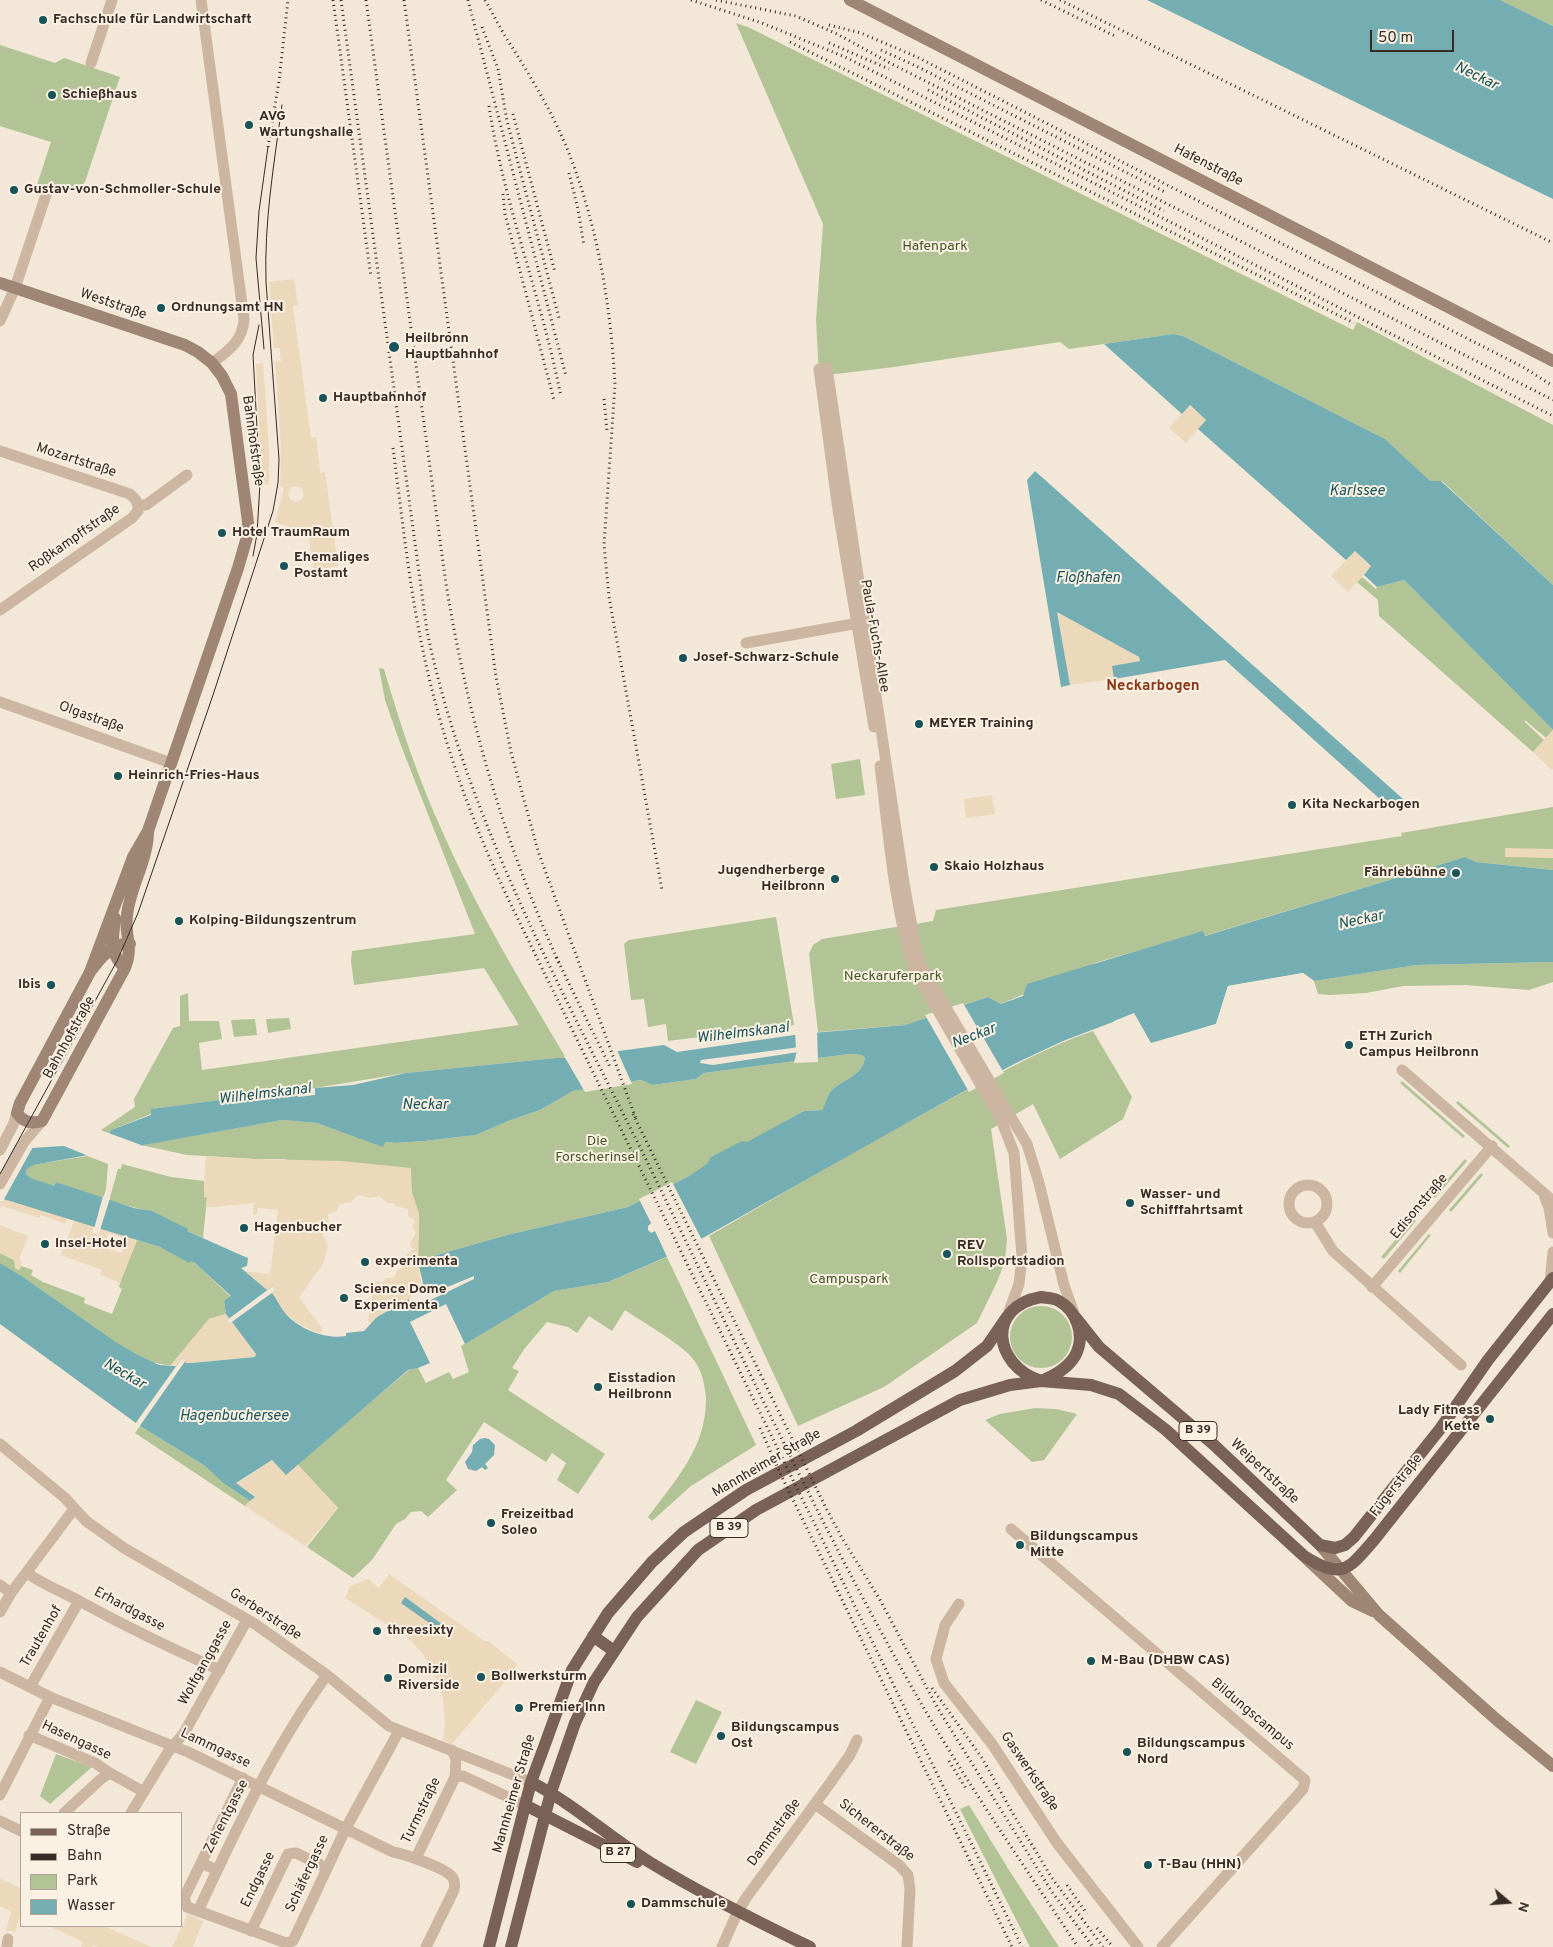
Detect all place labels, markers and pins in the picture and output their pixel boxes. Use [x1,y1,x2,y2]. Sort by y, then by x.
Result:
place label: Fachschule für Landwirtschaft [53,12,252,28]
marker: Fachschule für Landwirtschaft [37,14,49,26]
place label: Schießhaus [62,87,137,103]
marker: Schießhaus [46,89,58,101]
place label: AVG Wartungshalle [259,109,353,142]
marker: AVG Wartungshalle [243,119,255,131]
place label: Gustav-von-Schmoller-Schule [24,182,221,198]
marker: Gustav-von-Schmoller-Schule [8,184,20,196]
place label: Ordnungsamt HN [171,300,284,316]
marker: Ordnungsamt HN [155,302,167,314]
place label: Heilbronn Hauptbahnhof [405,331,498,364]
marker: Heilbronn Hauptbahnhof [387,340,401,354]
place label: Hauptbahnhof [333,390,426,406]
marker: Hauptbahnhof [317,392,329,404]
place label: Hotel TraumRaum [232,525,350,541]
marker: Hotel TraumRaum [216,527,228,539]
place label: Ehemaliges Postamt [294,550,370,582]
marker: Ehemaliges Postamt [278,560,290,572]
place label: Josef-Schwarz-Schule [693,650,839,666]
marker: Josef-Schwarz-Schule [677,652,689,664]
place label: MEYER Training [929,716,1034,732]
marker: MEYER Training [913,718,925,730]
place label: Heinrich-Fries-Haus [128,768,260,784]
marker: Heinrich-Fries-Haus [112,770,124,782]
place label: Kita Neckarbogen [1302,797,1420,813]
marker: Kita Neckarbogen [1286,799,1298,811]
place label: Skaio Holzhaus [944,859,1044,875]
marker: Skaio Holzhaus [928,861,940,873]
place label: Jugendherberge Heilbronn [718,863,825,896]
place label: Fährlebühne [1364,865,1446,881]
marker: Fährlebühne [1450,867,1462,879]
marker: Jugendherberge Heilbronn [829,873,841,885]
place label: Kolping-Bildungszentrum [189,913,357,929]
marker: Kolping-Bildungszentrum [173,915,185,927]
place label: Ibis [18,977,41,993]
marker: Ibis [45,979,57,991]
place label: ETH Zurich Campus Heilbronn [1359,1029,1479,1062]
marker: ETH Zurich Campus Heilbronn [1343,1039,1355,1051]
place label: Wasser- und Schifffahrtsamt [1140,1187,1243,1220]
marker: Wasser- und Schifffahrtsamt [1124,1197,1136,1209]
place label: Hagenbucher [254,1220,342,1236]
marker: Hagenbucher [238,1222,250,1234]
place label: Insel-Hotel [55,1236,127,1252]
marker: Insel-Hotel [39,1238,51,1250]
place label: REV Rollsportstadion [957,1238,1065,1270]
marker: REV Rollsportstadion [941,1248,953,1260]
place label: experimenta [375,1254,458,1270]
marker: experimenta [359,1256,371,1268]
place label: Science Dome Experimenta [354,1282,447,1314]
marker: Science Dome Experimenta [338,1292,350,1304]
place label: Eisstadion Heilbronn [608,1371,676,1404]
marker: Eisstadion Heilbronn [592,1381,604,1393]
place label: Lady Fitness Kette [1398,1403,1480,1435]
marker: Lady Fitness Kette [1484,1413,1496,1425]
place label: Freizeitbad Soleo [501,1507,574,1540]
marker: Freizeitbad Soleo [485,1517,497,1529]
place label: Bildungscampus Mitte [1030,1529,1138,1561]
marker: Bildungscampus Mitte [1014,1539,1026,1551]
place label: threesixty [387,1623,454,1639]
marker: threesixty [371,1625,383,1637]
place label: M-Bau (DHBW CAS) [1101,1653,1230,1669]
marker: M-Bau (DHBW CAS) [1085,1655,1097,1667]
place label: Domizil Riverside [398,1662,460,1694]
place label: Bollwerksturm [491,1669,587,1685]
marker: Bollwerksturm [475,1671,487,1683]
marker: Domizil Riverside [382,1672,394,1684]
place label: Premier Inn [529,1700,605,1716]
marker: Premier Inn [513,1702,525,1714]
place label: Bildungscampus Ost [731,1720,839,1752]
marker: Bildungscampus Ost [715,1730,727,1742]
place label: Bildungscampus Nord [1137,1736,1245,1768]
marker: Bildungscampus Nord [1121,1746,1133,1758]
place label: T-Bau (HHN) [1158,1857,1241,1873]
marker: T-Bau (HHN) [1142,1859,1154,1871]
place label: Dammschule [641,1896,726,1912]
marker: Dammschule [625,1898,637,1910]

